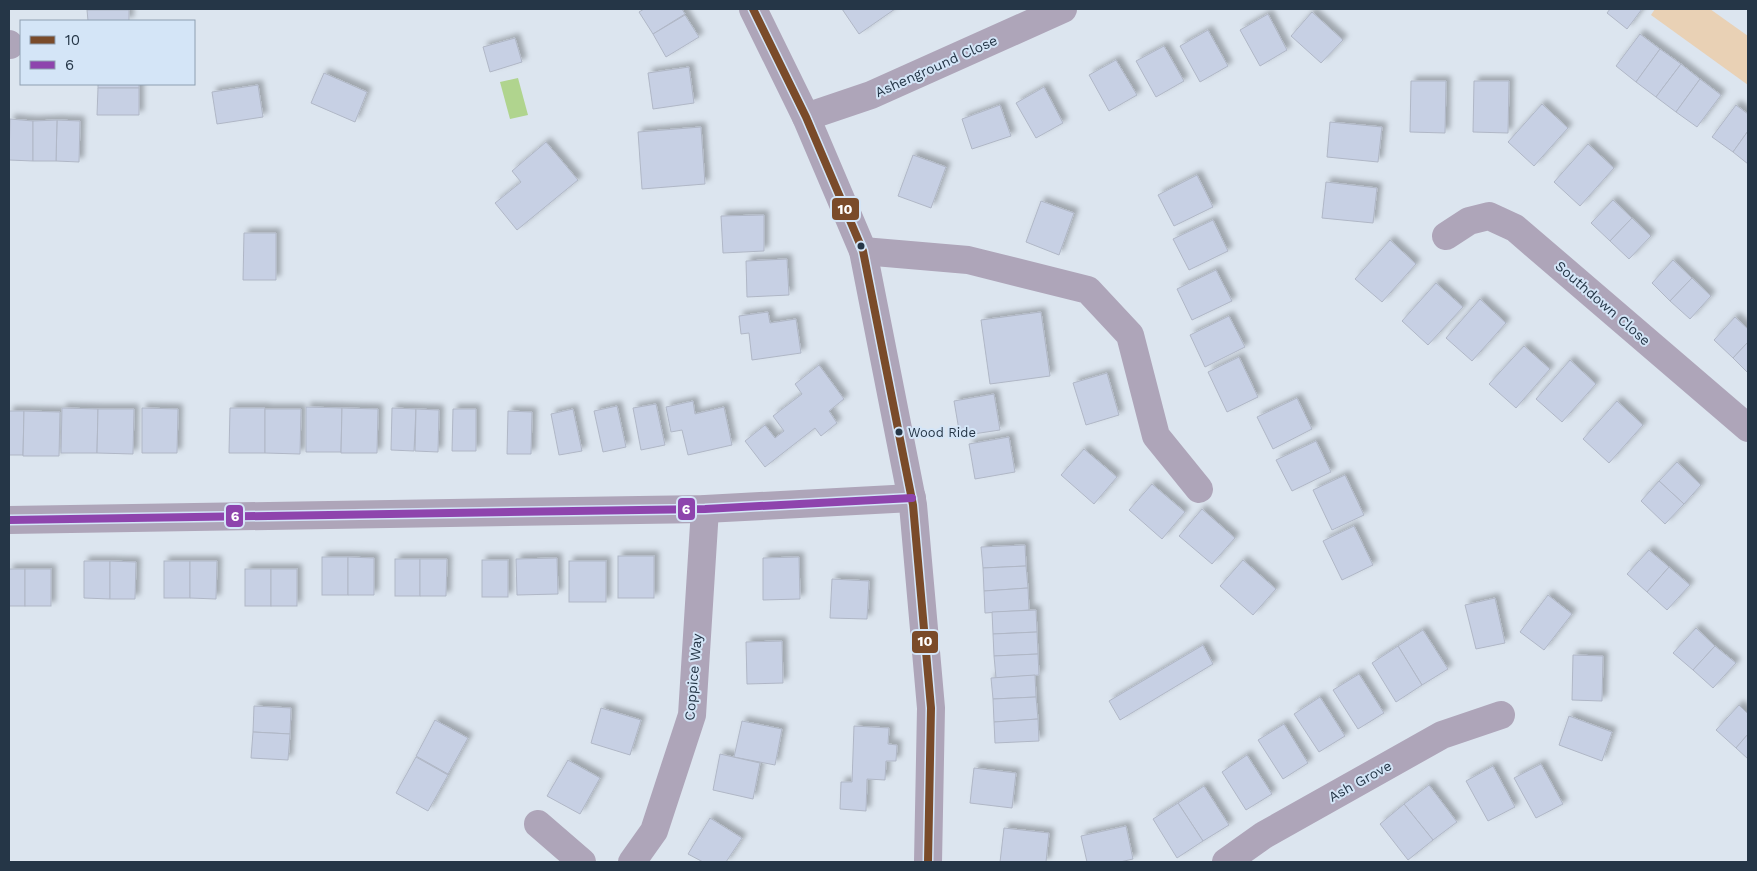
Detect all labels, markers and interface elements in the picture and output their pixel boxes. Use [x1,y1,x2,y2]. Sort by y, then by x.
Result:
legend [20,20,195,85]
text: 10 [65,31,80,49]
street label: Ashenground Close [872,32,1000,100]
text: 6 [65,56,74,74]
line badge: 10 [831,197,860,221]
text: 10 [837,201,853,217]
unlabelled marker [856,241,866,251]
street label: Southdown Close [1552,257,1654,349]
place label: Wood Ride [908,425,976,440]
marker: Wood Ride [894,427,904,437]
line badge: 6 [677,497,696,521]
text: 6 [682,501,691,517]
line badge: 6 [225,504,244,528]
text: 6 [231,508,240,524]
line badge: 10 [911,630,939,654]
street label: Coppice Way [681,632,705,721]
text: 10 [917,633,933,649]
street label: Ash Grove [1326,757,1394,805]

